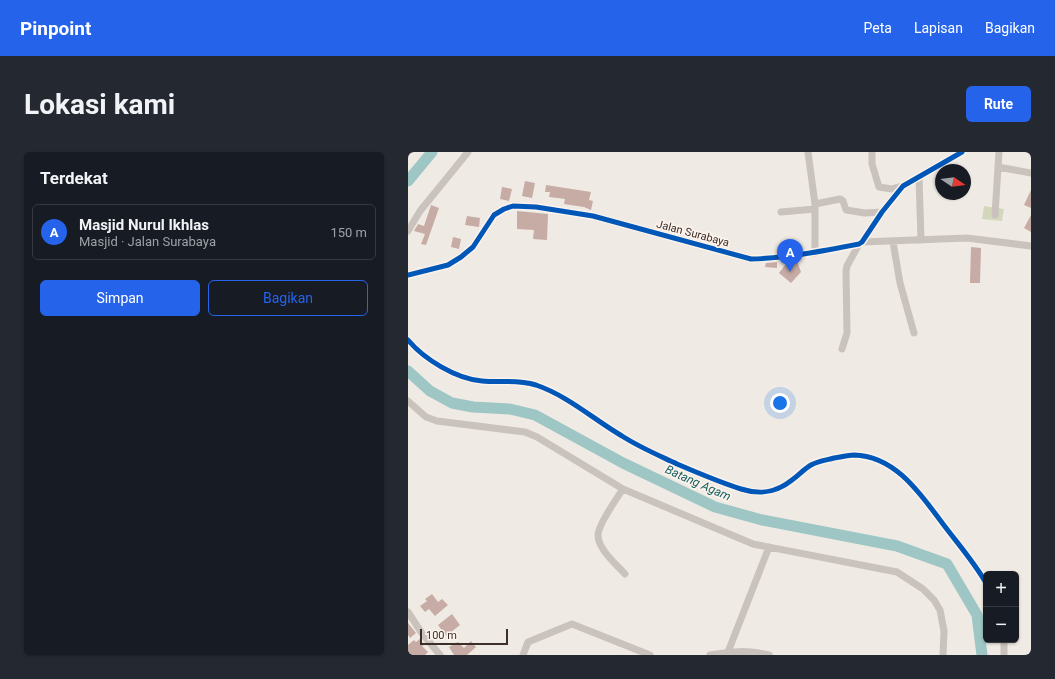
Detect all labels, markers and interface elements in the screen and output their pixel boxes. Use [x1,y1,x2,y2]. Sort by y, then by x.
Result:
text: Pinpoint [20,17,91,40]
text: Peta [864,20,892,36]
text: Lapisan [914,20,963,36]
text: Bagikan [985,20,1035,36]
button: Rute [966,86,1031,122]
text: Lokasi kami [24,88,175,121]
north arrow [935,164,971,200]
text: Terdekat [40,168,108,188]
text: Masjid Nurul Ikhlas [79,216,209,234]
street label: Jalan Surabaya [655,218,731,249]
text: A [50,225,58,240]
text: 150 m [330,225,367,240]
text: Masjid · Jalan Surabaya [79,234,216,249]
pin: A [777,239,803,272]
button: Simpan [40,280,200,316]
button: Bagikan [208,280,368,316]
your location [770,393,790,413]
water label: Batang Agam [663,462,733,504]
map controls [983,571,1019,643]
button: + [983,571,1019,607]
button: − [983,607,1019,643]
scale bar [420,627,508,646]
text: 100 m [426,629,457,642]

